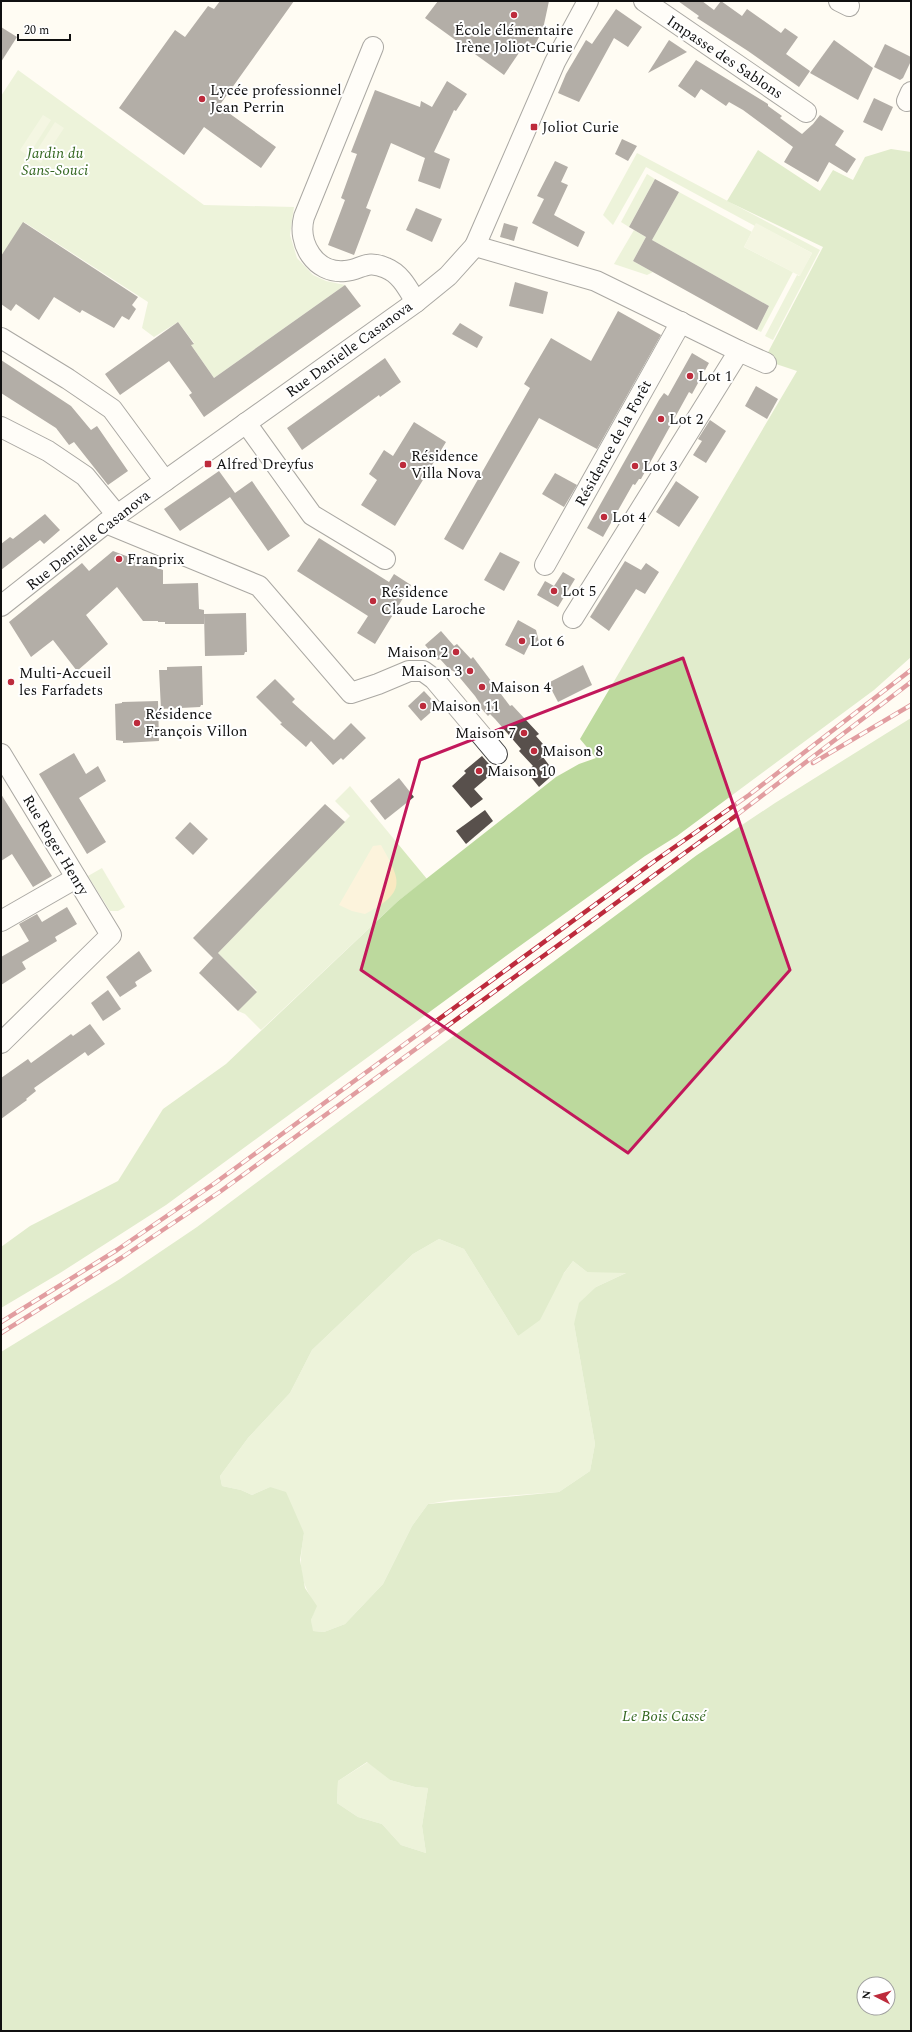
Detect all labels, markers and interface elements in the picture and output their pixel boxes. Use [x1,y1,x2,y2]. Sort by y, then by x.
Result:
marker: École élémentaire Irène Joliot-Curie [509,10,519,20]
street label: Impasse des Sablons [662,10,788,105]
scale bar [18,16,70,42]
place label: École élémentaire Irène Joliot-Curie [455,19,573,59]
text: 20 m [24,21,49,40]
place label: Lycée professionnel Jean Perrin [210,79,342,119]
marker: Lycée professionnel Jean Perrin [197,94,207,104]
place label: Joliot Curie [542,116,619,139]
marker: Joliot Curie [529,122,539,132]
park label: Jardin du Sans-Souci [22,142,88,182]
street label: Rue Danielle Casanova [281,295,418,403]
place label: Lot 1 [698,365,732,388]
marker: Lot 1 [685,371,695,381]
street label: Résidence de la Forêt [569,376,658,511]
place label: Lot 2 [669,408,703,431]
marker: Lot 2 [656,414,666,424]
place label: Résidence Villa Nova [411,445,482,485]
place label: Alfred Dreyfus [216,453,314,476]
place label: Lot 3 [643,455,678,478]
marker: Alfred Dreyfus [203,459,213,469]
marker: Résidence Villa Nova [398,460,408,470]
marker: Lot 3 [630,461,640,471]
street label: Rue Danielle Casanova [21,484,156,596]
place label: Lot 4 [612,506,647,529]
marker: Lot 4 [599,512,609,522]
place label: Franprix [127,548,185,571]
marker: Franprix [114,554,124,564]
place label: Lot 5 [562,580,596,603]
place label: Résidence Claude Laroche [381,581,486,621]
marker: Lot 5 [549,586,559,596]
marker: Résidence Claude Laroche [368,596,378,606]
place label: Lot 6 [530,630,565,653]
marker: Lot 6 [517,636,527,646]
place label: Maison 2 [387,641,448,664]
marker: Maison 2 [451,647,461,657]
place label: Maison 3 [401,660,462,683]
place label: Multi-Accueil les Farfadets [19,662,112,702]
marker: Maison 3 [465,666,475,676]
place label: Maison 4 [490,676,551,699]
marker: Multi-Accueil les Farfadets [6,677,16,687]
marker: Maison 4 [477,682,487,692]
place label: Maison 11 [431,695,499,718]
marker: Maison 11 [418,701,428,711]
place label: Résidence François Villon [145,703,248,743]
marker: Résidence François Villon [132,718,142,728]
place label: Maison 7 [455,722,516,745]
marker: Maison 7 [519,728,529,738]
place label: Maison 8 [542,740,603,763]
marker: Maison 8 [529,746,539,756]
place label: Maison 10 [487,760,555,783]
marker: Maison 10 [474,766,484,776]
street label: Rue Roger Henry [16,791,95,901]
park label: Le Bois Cassé [622,1705,707,1728]
north arrow [856,1976,896,2016]
text: N [858,1990,875,2000]

